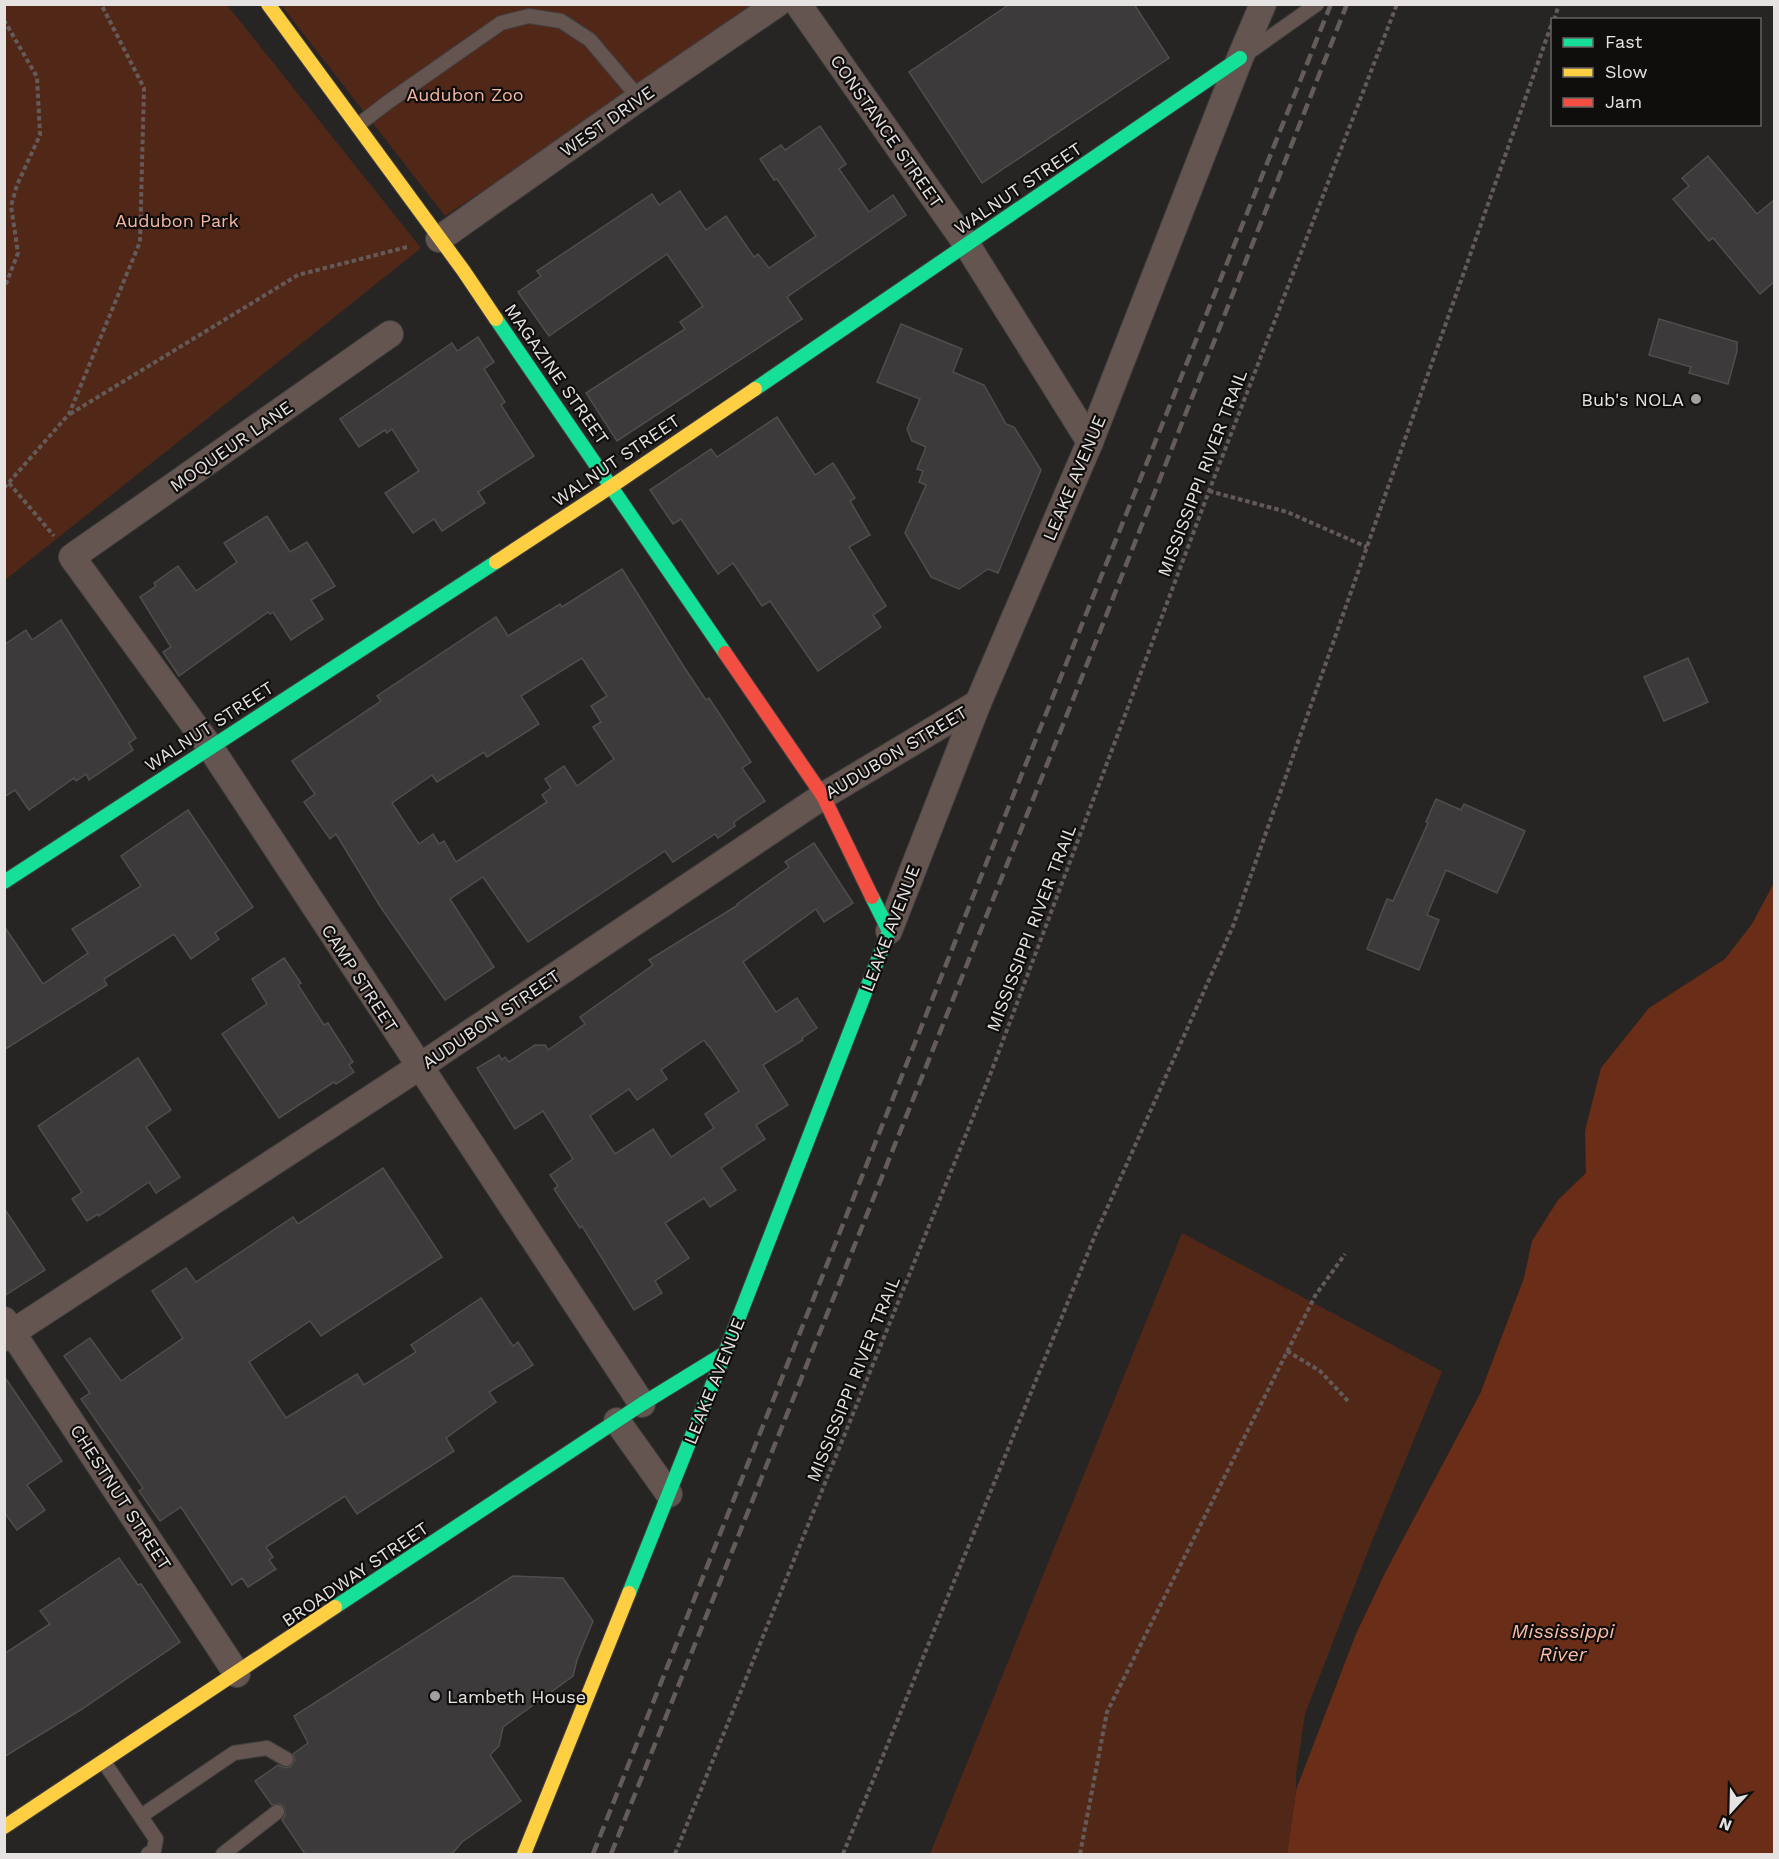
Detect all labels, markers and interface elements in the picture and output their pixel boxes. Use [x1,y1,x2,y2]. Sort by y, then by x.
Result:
legend [1551,18,1761,126]
text: Fast [1605,31,1643,52]
street label: CONSTANCE STREET [826,50,948,212]
text: Slow [1605,61,1648,82]
street label: WEST DRIVE [556,81,658,161]
park label: Audubon Zoo [406,84,524,105]
text: Jam [1605,91,1642,112]
street label: WALNUT STREET [950,137,1086,238]
park label: Audubon Park [115,210,239,231]
street label: MAGAZINE STREET [501,300,614,449]
street label: MISSISSIPPI RIVER TRAIL [1153,366,1251,579]
place label: Bub's NOLA [1581,389,1684,410]
marker: Bub's NOLA [1689,392,1703,406]
street label: MOQUEUR LANE [166,396,296,496]
street label: WALNUT STREET [548,409,684,510]
street label: LEAKE AVENUE [1038,412,1110,544]
street label: WALNUT STREET [141,676,277,775]
street label: AUDUBON STREET [821,701,971,803]
street label: MISSISSIPPI RIVER TRAIL [982,821,1080,1034]
street label: LEAKE AVENUE [856,862,924,994]
street label: CAMP STREET [317,920,403,1036]
street label: AUDUBON STREET [418,965,564,1073]
street label: MISSISSIPPI RIVER TRAIL [802,1273,904,1485]
street label: LEAKE AVENUE [679,1315,749,1447]
street label: CHESTNUT STREET [66,1420,176,1574]
street label: BROADWAY STREET [278,1517,432,1631]
water label: Mississippi River [1512,1619,1615,1666]
place label: Lambeth House [447,1686,586,1707]
marker: Lambeth House [428,1689,442,1703]
north arrow [1701,1781,1761,1841]
text: N [1717,1813,1735,1835]

